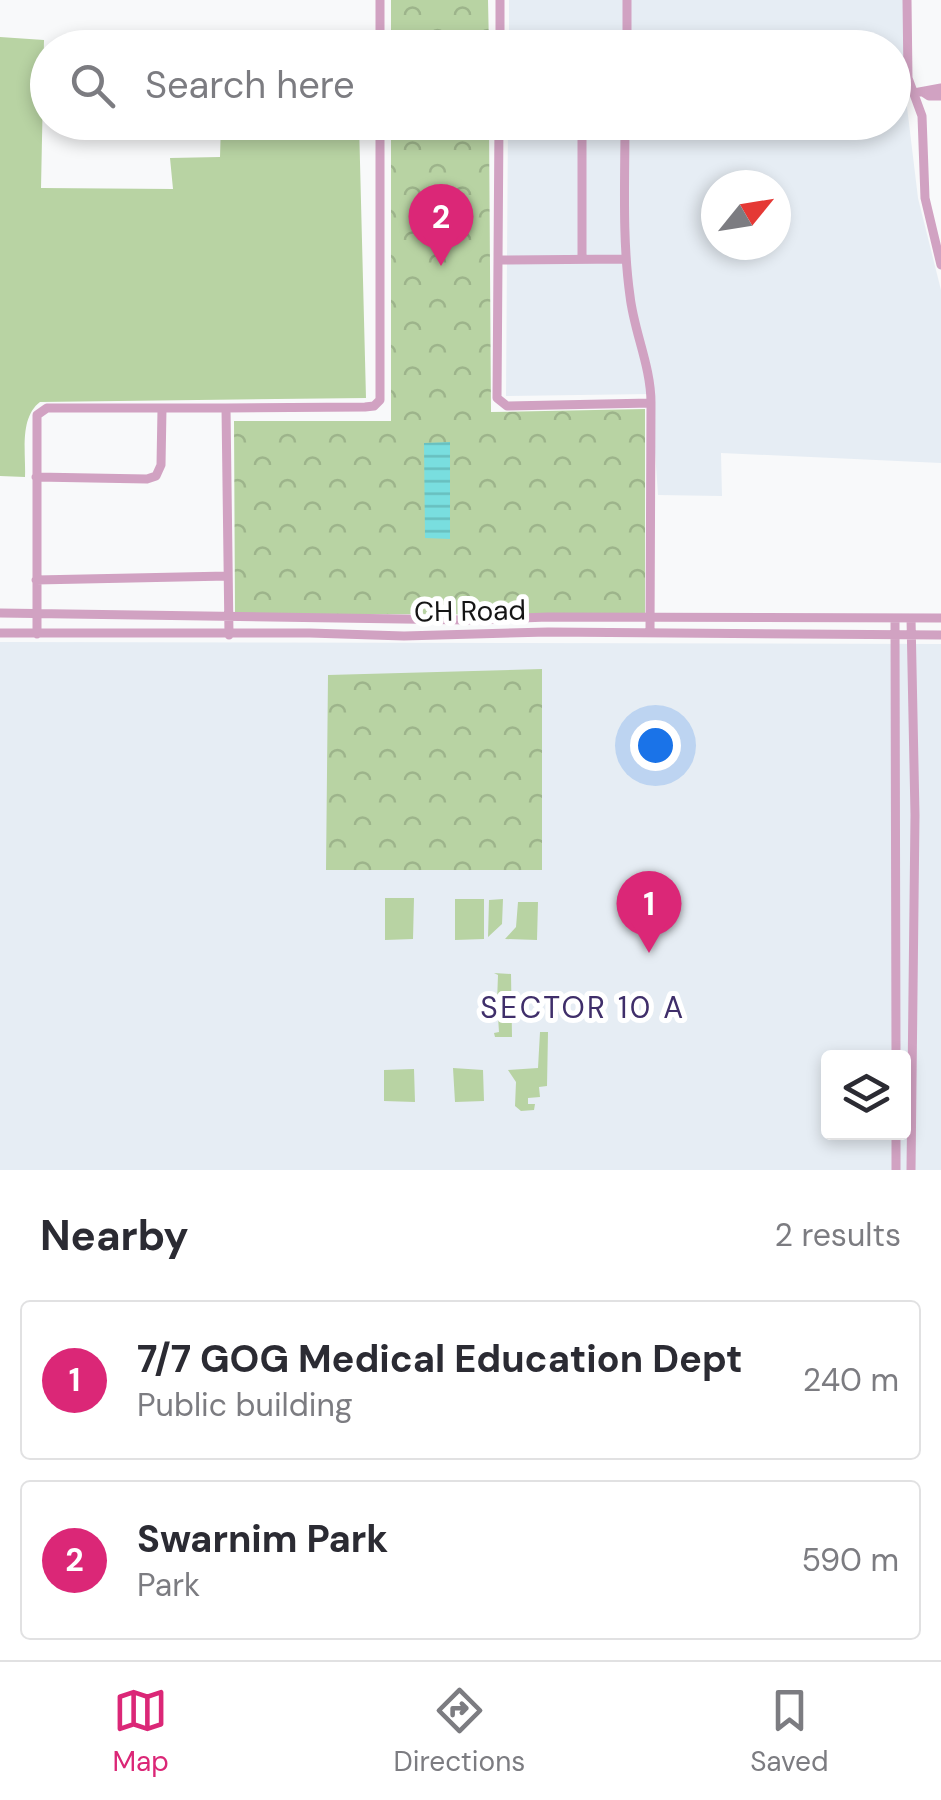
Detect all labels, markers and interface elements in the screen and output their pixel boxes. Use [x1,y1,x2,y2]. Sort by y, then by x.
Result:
search box [30,30,911,140]
icon: search [65,58,120,113]
text: Search here [145,60,355,110]
north arrow [701,170,791,260]
pin: 2 [408,184,474,266]
street label: CH Road [414,592,526,630]
your location [630,720,681,771]
pin: 1 [616,870,682,953]
district label: SECTOR 10 A [480,988,686,1027]
map controls [821,1050,911,1140]
button: layers [821,1050,911,1140]
text: Nearby [40,1208,189,1263]
text: 2 results [775,1214,901,1256]
text: 7/7 GOG Medical Education Dept [137,1334,742,1384]
text: 1 [69,1359,80,1401]
text: 240 m [803,1359,899,1401]
text: Public building [137,1384,353,1426]
text: Swarnim Park [137,1514,388,1564]
text: 2 [65,1539,84,1581]
text: 590 m [801,1539,899,1581]
text: Park [137,1564,200,1606]
tab: Map [112,1683,169,1780]
tab: Directions [394,1683,525,1780]
tab: Saved [750,1683,829,1780]

